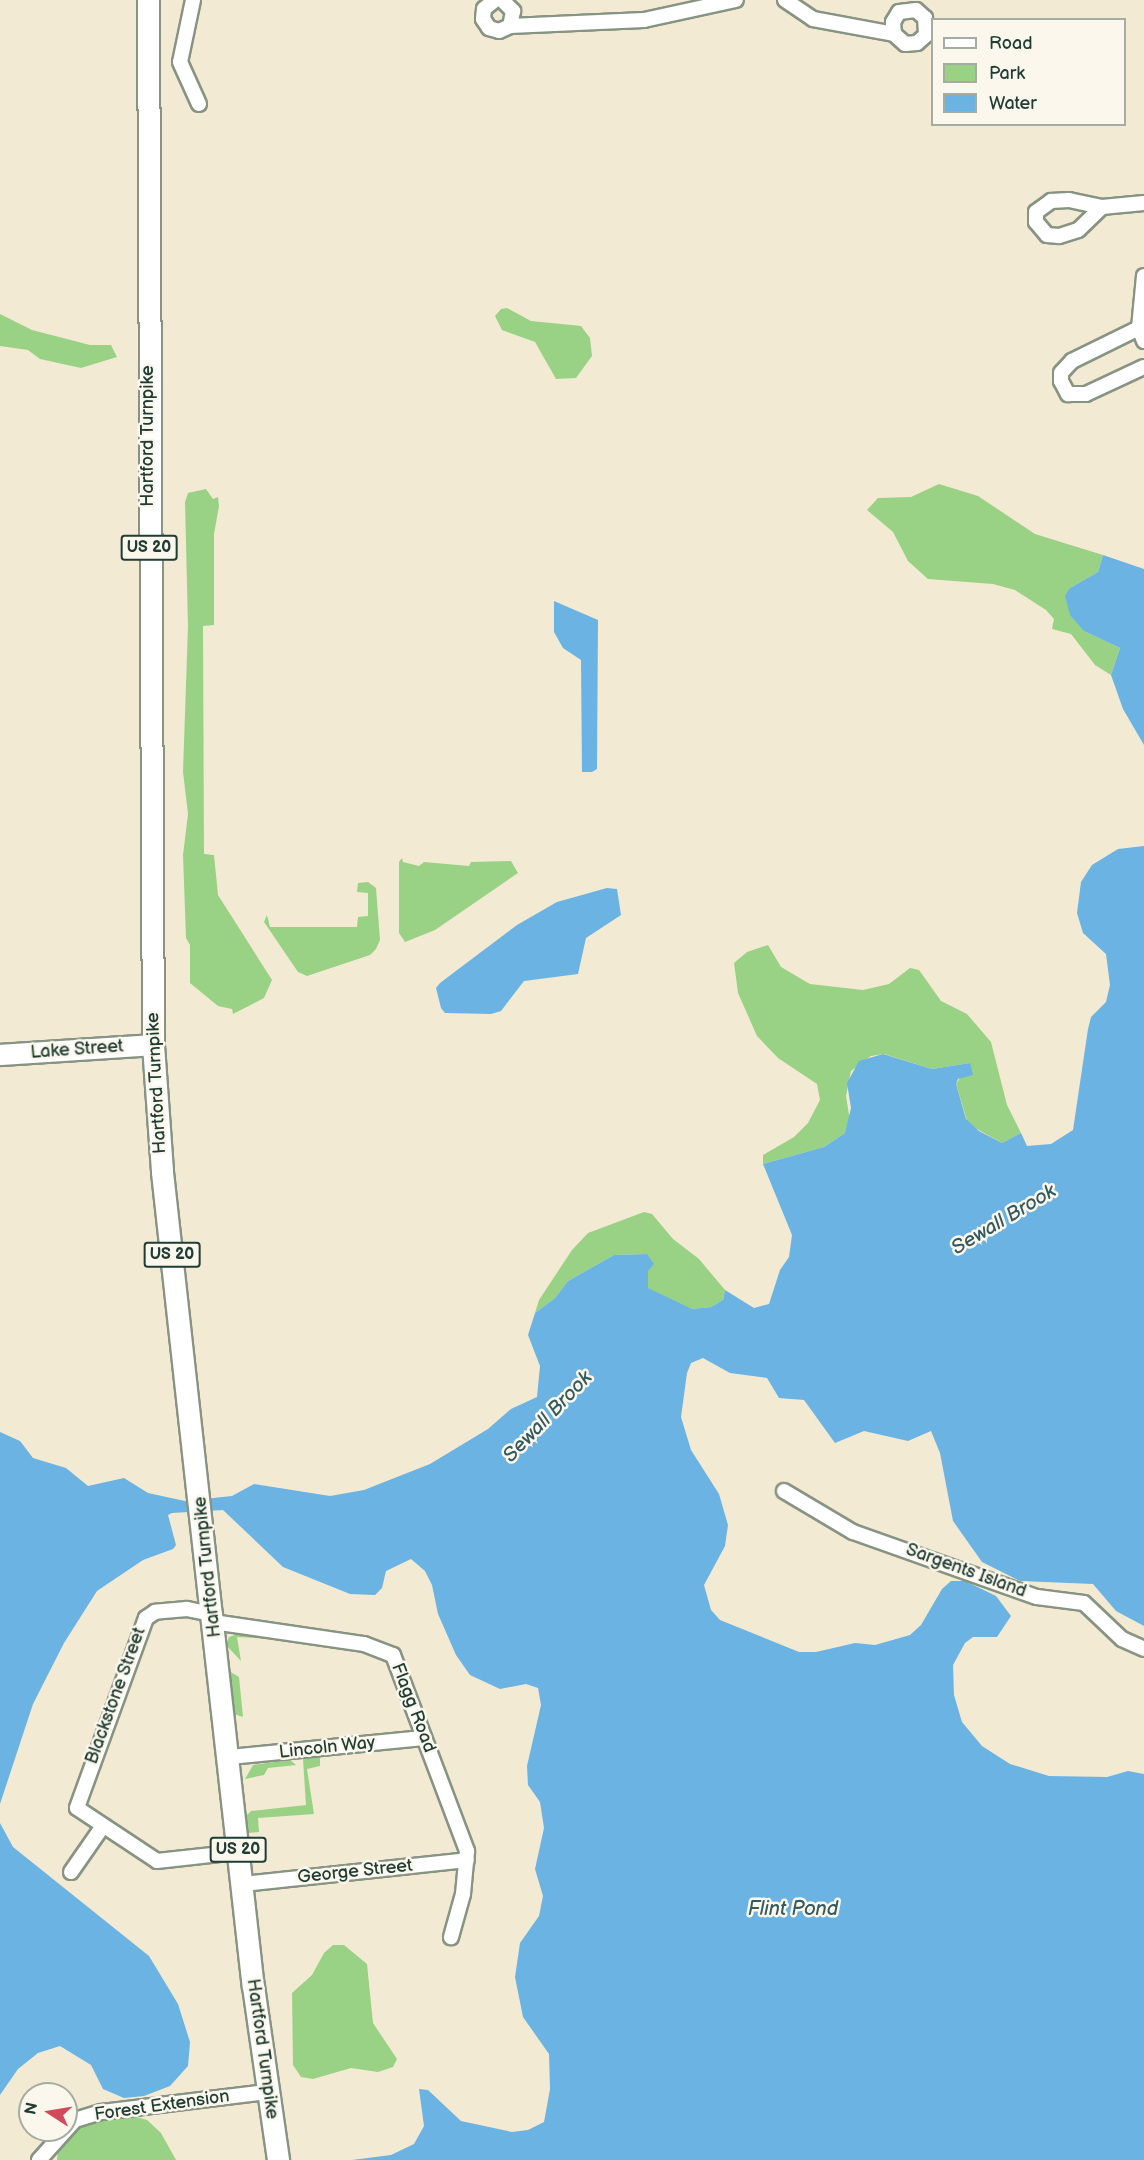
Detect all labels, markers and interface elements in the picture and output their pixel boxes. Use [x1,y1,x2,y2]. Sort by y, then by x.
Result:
legend [931,18,1126,126]
text: Road [989,33,1033,54]
text: Park [989,63,1025,84]
text: Water [989,93,1037,114]
street label: Hartford Turnpike [137,365,159,507]
road number: US 20 [120,535,178,561]
street label: Hartford Turnpike [142,1012,172,1154]
street label: Lake Street [30,1036,124,1064]
water label: Sewall Brook [947,1179,1061,1261]
road number: US 20 [144,1242,201,1268]
water label: Sewall Brook [498,1366,598,1468]
street label: Hartford Turnpike [190,1495,226,1639]
street label: Sargents Island [903,1539,1029,1603]
street label: Blackstone Street [81,1625,151,1767]
street label: Flagg Road [386,1660,440,1756]
street label: Lincoln Way [278,1732,376,1764]
road number: US 20 [210,1837,266,1863]
street label: George Street [296,1855,414,1889]
water label: Flint Pond [748,1897,838,1921]
street label: Hartford Turnpike [241,1977,283,2121]
north arrow [18,2082,78,2142]
street label: Forest Extension [93,2086,231,2126]
text: N [21,2101,42,2116]

